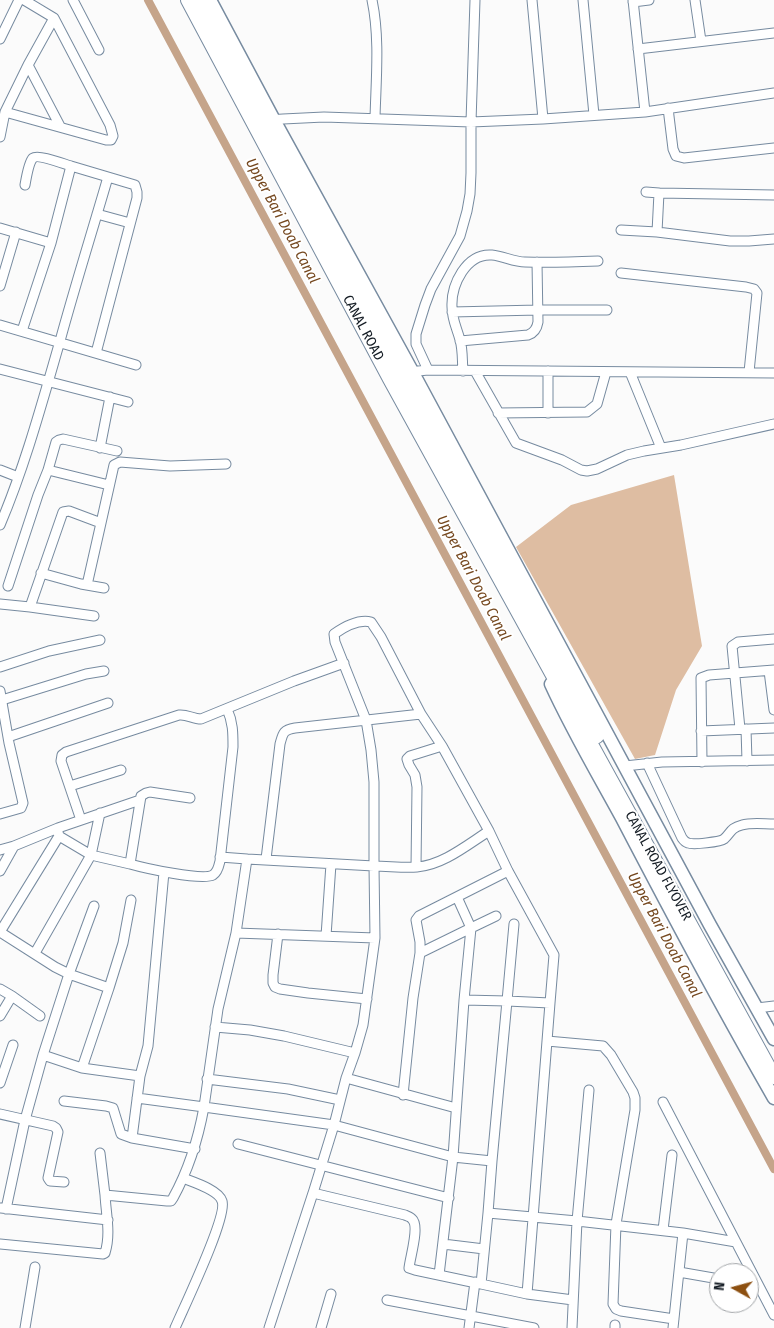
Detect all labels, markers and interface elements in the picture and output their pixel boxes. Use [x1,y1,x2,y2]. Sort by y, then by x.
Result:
water label: Upper Bari Doab Canal [241,155,323,287]
street label: CANAL ROAD [339,292,387,364]
water label: Upper Bari Doab Canal [432,512,514,644]
street label: CANAL ROAD FLYOVER [621,808,695,924]
water label: Upper Bari Doab Canal [623,869,705,1001]
north arrow [709,1263,759,1313]
text: N [711,1281,729,1291]

